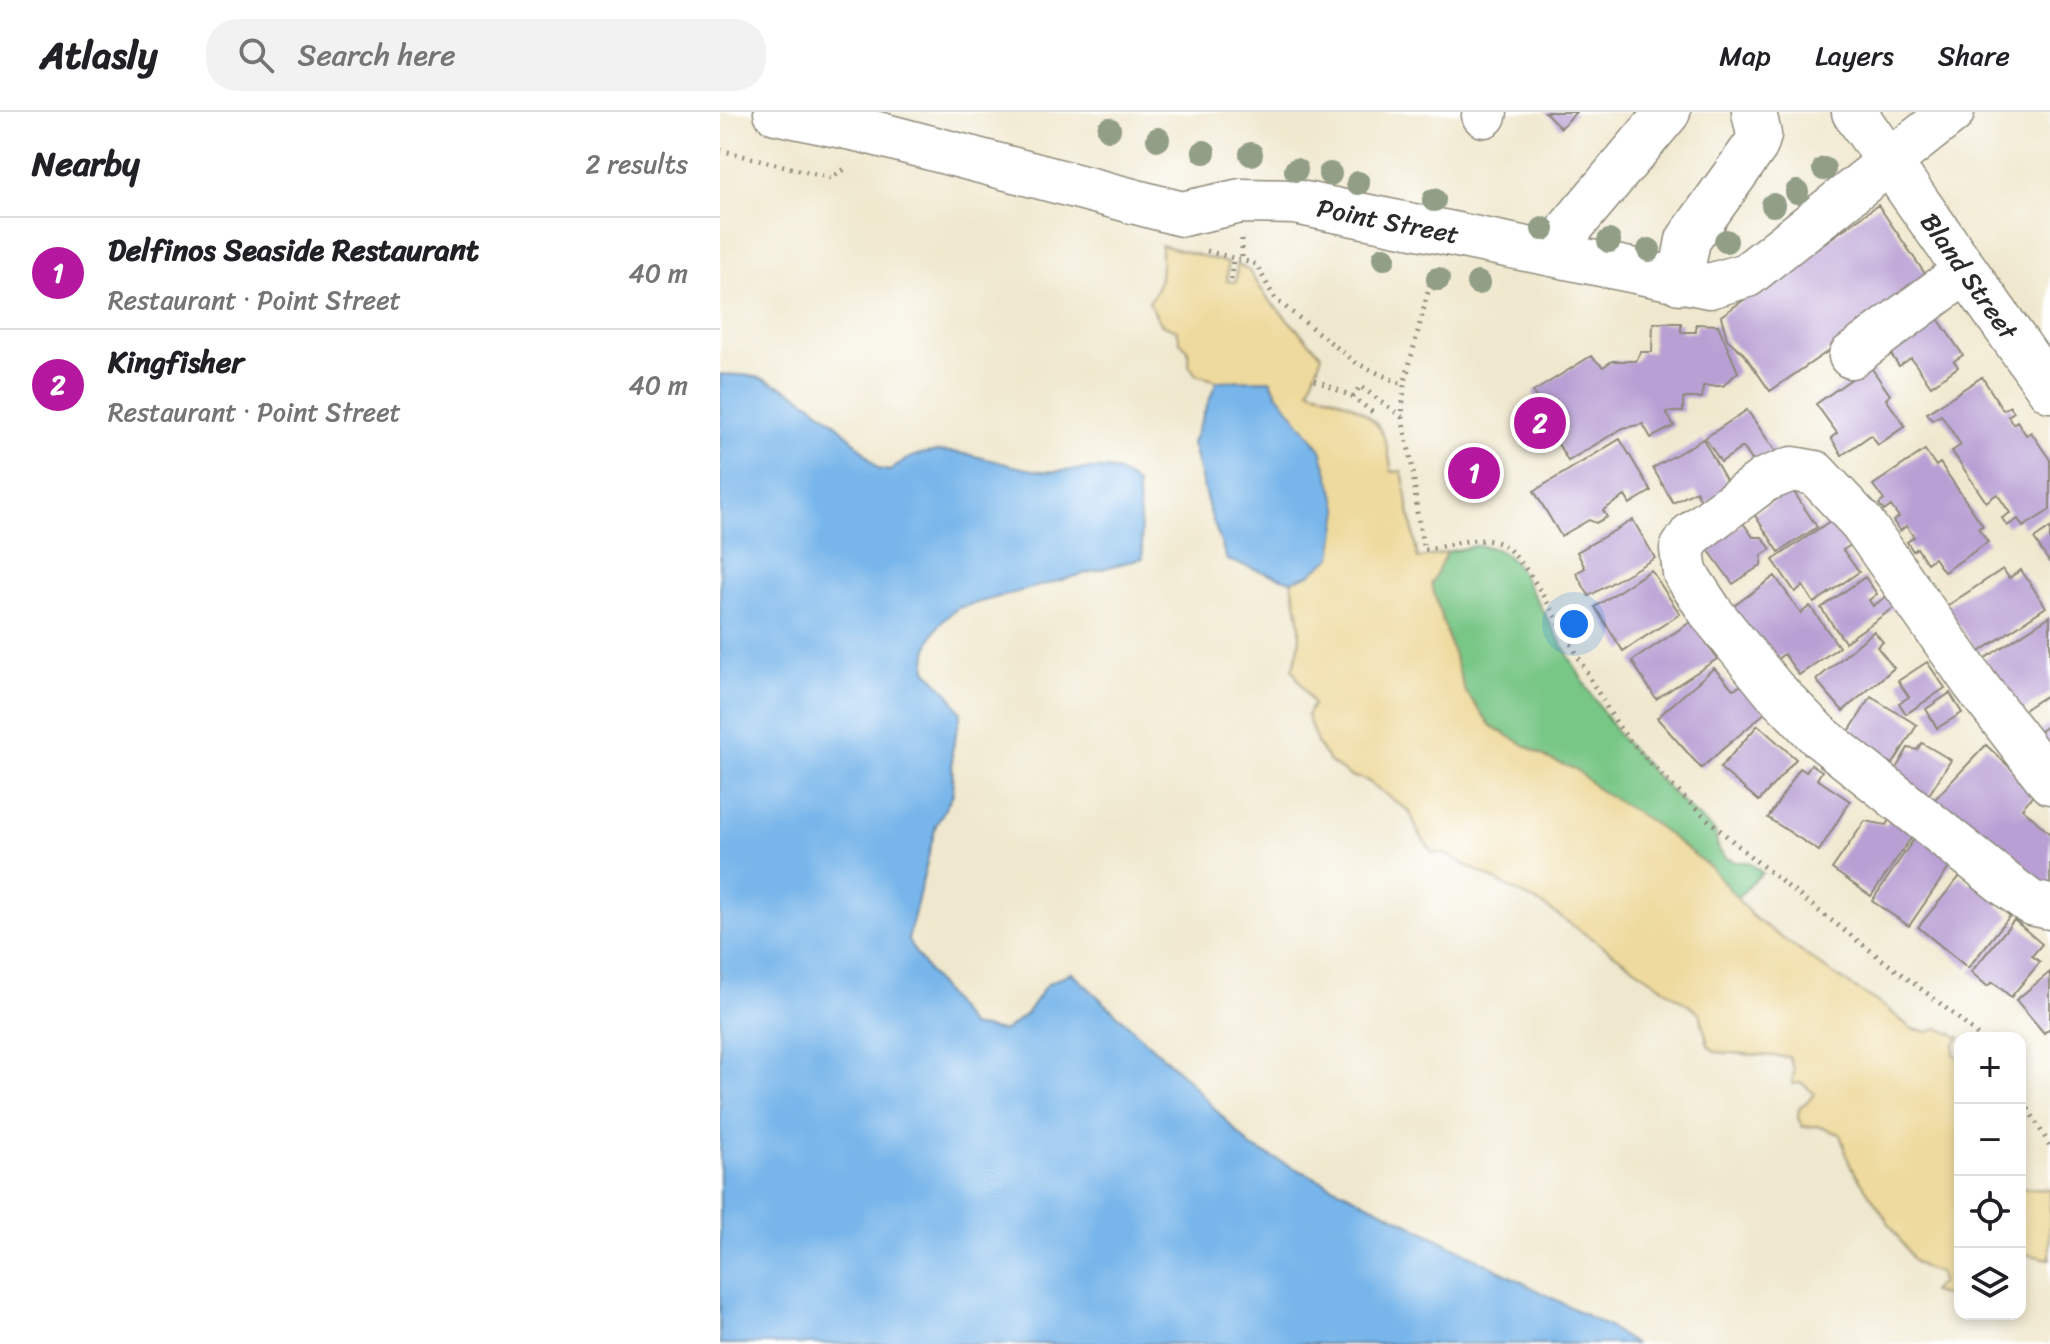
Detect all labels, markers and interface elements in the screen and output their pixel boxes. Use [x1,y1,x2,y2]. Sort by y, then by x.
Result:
search box [206,19,766,91]
text: Atlasly [40,22,158,89]
text: Search here [298,28,456,82]
text: Map [1719,31,1771,80]
text: Layers [1815,31,1894,80]
text: Share [1938,31,2010,80]
icon: search [234,33,278,77]
text: Nearby [32,134,140,194]
text: 2 results [586,141,688,187]
street label: Point Street [1313,185,1463,257]
street label: Bland Street [1908,203,2031,351]
text: Delfinos Seaside Restaurant [108,223,479,277]
text: 1 [52,250,64,296]
text: 40 m [629,250,688,296]
text: Restaurant · Point Street [108,277,401,323]
text: Kingfisher [108,335,244,389]
text: 2 [50,362,66,408]
text: 40 m [629,362,688,408]
text: Restaurant · Point Street [108,389,401,435]
pin: 2 [1514,393,1566,453]
pin: 1 [1448,443,1500,503]
your location [1554,604,1594,644]
map controls [1954,1032,2026,1320]
button: + [1954,1032,2026,1104]
button: − [1954,1104,2026,1176]
button: locate [1954,1176,2026,1248]
button: layers [1954,1248,2026,1320]

